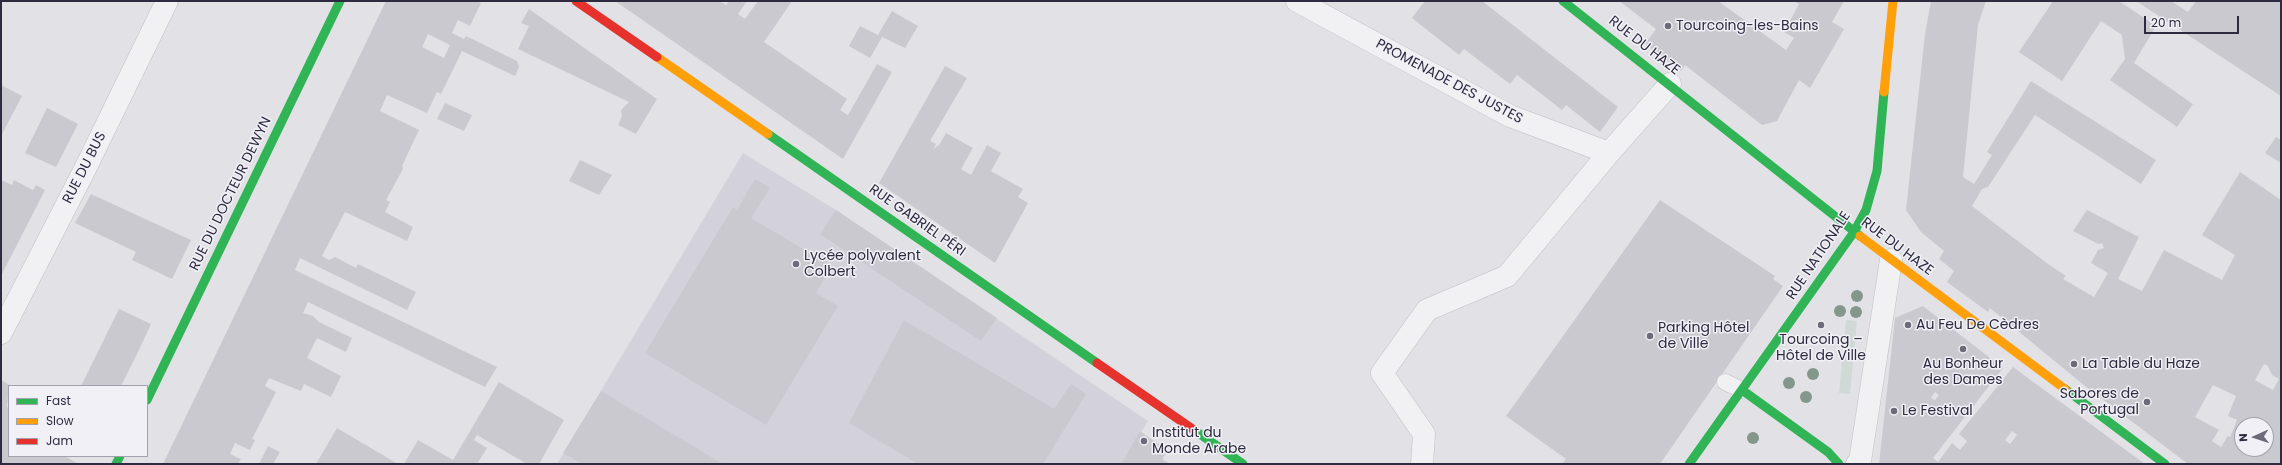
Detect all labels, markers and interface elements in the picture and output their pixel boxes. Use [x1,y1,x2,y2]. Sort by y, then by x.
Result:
scale bar [2146,8,2241,34]
street label: RUE DU HAZE [1605,13,1683,79]
text: 20 m [2151,14,2181,31]
place label: Tourcoing-les-Bains [1676,18,1819,34]
marker: Tourcoing-les-Bains [1663,21,1673,31]
street label: PROMENADE DES JUSTES [1373,36,1525,128]
street label: RUE DU DOCTEUR DEWYN [186,114,276,274]
street label: RUE DU BUS [60,129,110,207]
street label: RUE GABRIEL PÉRI [866,181,968,261]
street label: RUE NATIONALE [1783,209,1855,303]
street label: RUE DU HAZE [1858,214,1936,280]
place label: Lycée polyvalent Colbert [804,248,921,280]
marker: Lycée polyvalent Colbert [791,259,801,269]
place label: Au Feu De Cèdres [1916,317,2039,333]
place label: Parking Hôtel de Ville [1658,320,1749,352]
marker: Tourcoing – Hôtel de Ville [1816,320,1826,330]
marker: Au Feu De Cèdres [1903,320,1913,330]
marker: Parking Hôtel de Ville [1645,331,1655,341]
place label: Tourcoing – Hôtel de Ville [1776,332,1866,364]
marker: Au Bonheur des Dames [1958,344,1968,354]
place label: Au Bonheur des Dames [1923,356,2003,388]
place label: La Table du Haze [2082,356,2200,372]
marker: La Table du Haze [2069,359,2079,369]
legend [8,385,148,457]
place label: Sabores de Portugal [2060,386,2139,418]
text: Fast [46,392,71,409]
marker: Sabores de Portugal [2142,397,2152,407]
place label: Le Festival [1902,403,1973,419]
marker: Le Festival [1889,406,1899,416]
text: Slow [46,412,74,429]
north arrow [2234,417,2274,457]
place label: Institut du Monde Arabe [1152,425,1246,458]
text: Jam [46,432,73,449]
text: N [2235,433,2251,442]
marker: Institut du Monde Arabe [1139,436,1149,446]

